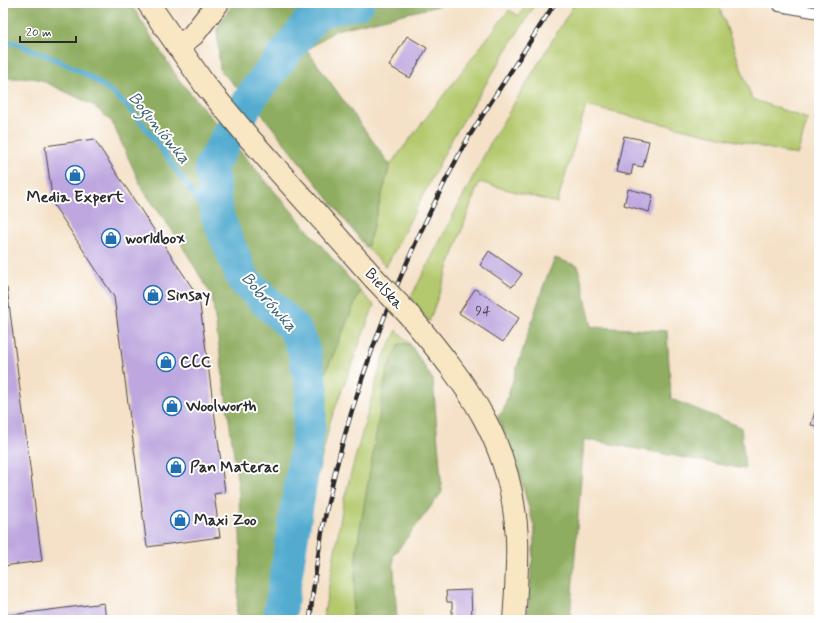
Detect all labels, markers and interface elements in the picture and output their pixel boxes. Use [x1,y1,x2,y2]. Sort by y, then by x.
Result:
scale bar [20,18,76,44]
text: 20 m [26,25,52,41]
water label: Boguniówka [122,87,195,170]
shop icon: Media Expert [64,164,86,186]
place label: Media Expert [26,187,124,208]
shop icon: worldbox [100,227,122,249]
place label: worldbox [125,228,185,249]
street label: Bielska [360,264,408,314]
water label: Bobrówka [236,268,302,337]
shop icon: Sinsay [142,284,164,306]
place label: Sinsay [167,285,211,306]
house number: 94 [475,302,491,320]
shop icon: CCC [155,351,177,373]
place label: CCC [180,352,212,373]
shop icon: Woolworth [161,395,183,417]
place label: Woolworth [185,396,256,417]
shop icon: Pan Materac [165,456,187,478]
place label: Pan Materac [190,457,279,478]
shop icon: Maxi Zoo [169,509,191,531]
place label: Maxi Zoo [194,510,257,531]

